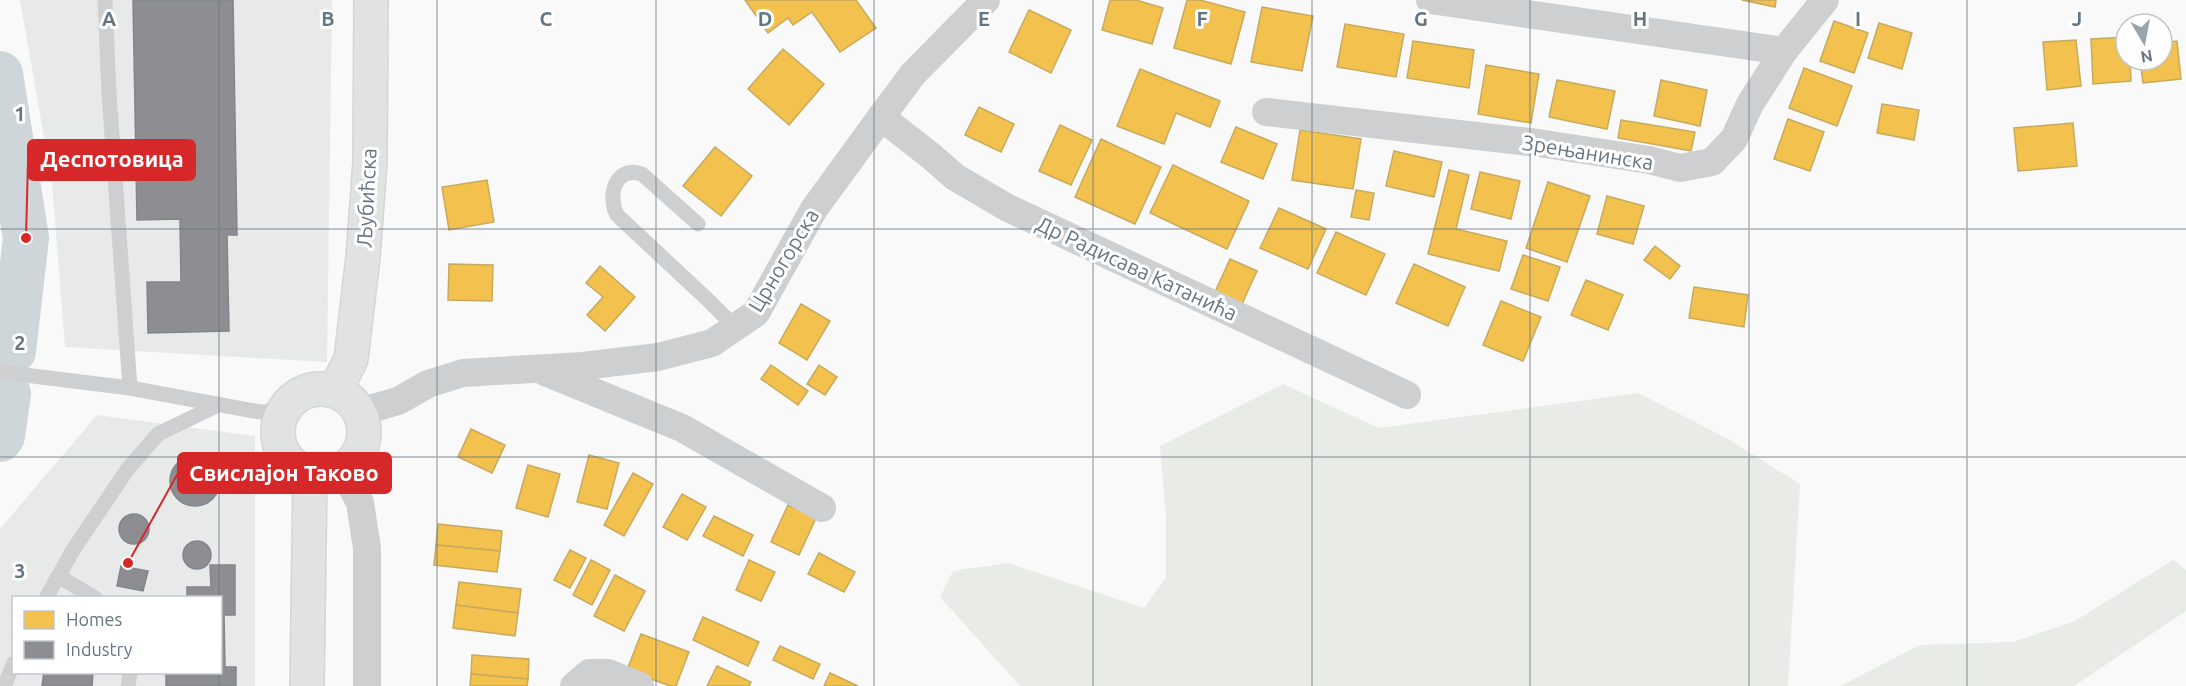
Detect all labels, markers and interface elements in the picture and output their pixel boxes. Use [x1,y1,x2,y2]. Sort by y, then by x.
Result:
text: A [102,7,116,30]
text: B [321,7,335,30]
text: C [540,7,553,30]
text: D [758,7,772,30]
text: E [978,7,990,30]
text: F [1196,7,1208,30]
text: G [1414,7,1428,30]
text: H [1633,7,1647,30]
text: I [1855,7,1861,30]
text: J [2072,7,2082,30]
north arrow [2114,12,2174,72]
text: N [2139,47,2154,67]
text: 1 [14,102,26,125]
street label: Зрењанинска [1521,130,1655,174]
callout: Деспотовица [28,140,195,180]
text: Деспотовица [40,146,184,171]
street label: Љубићска [351,148,381,248]
street label: Црногорска [743,204,823,316]
street label: Др Радисава Катанића [1033,211,1241,325]
text: 2 [14,331,26,354]
callout: Свислајон Таково [178,453,391,493]
text: Свислајон Таково [189,460,379,485]
text: 3 [14,559,26,582]
legend [12,596,222,674]
text: Homes [66,609,123,629]
text: Industry [66,639,133,659]

